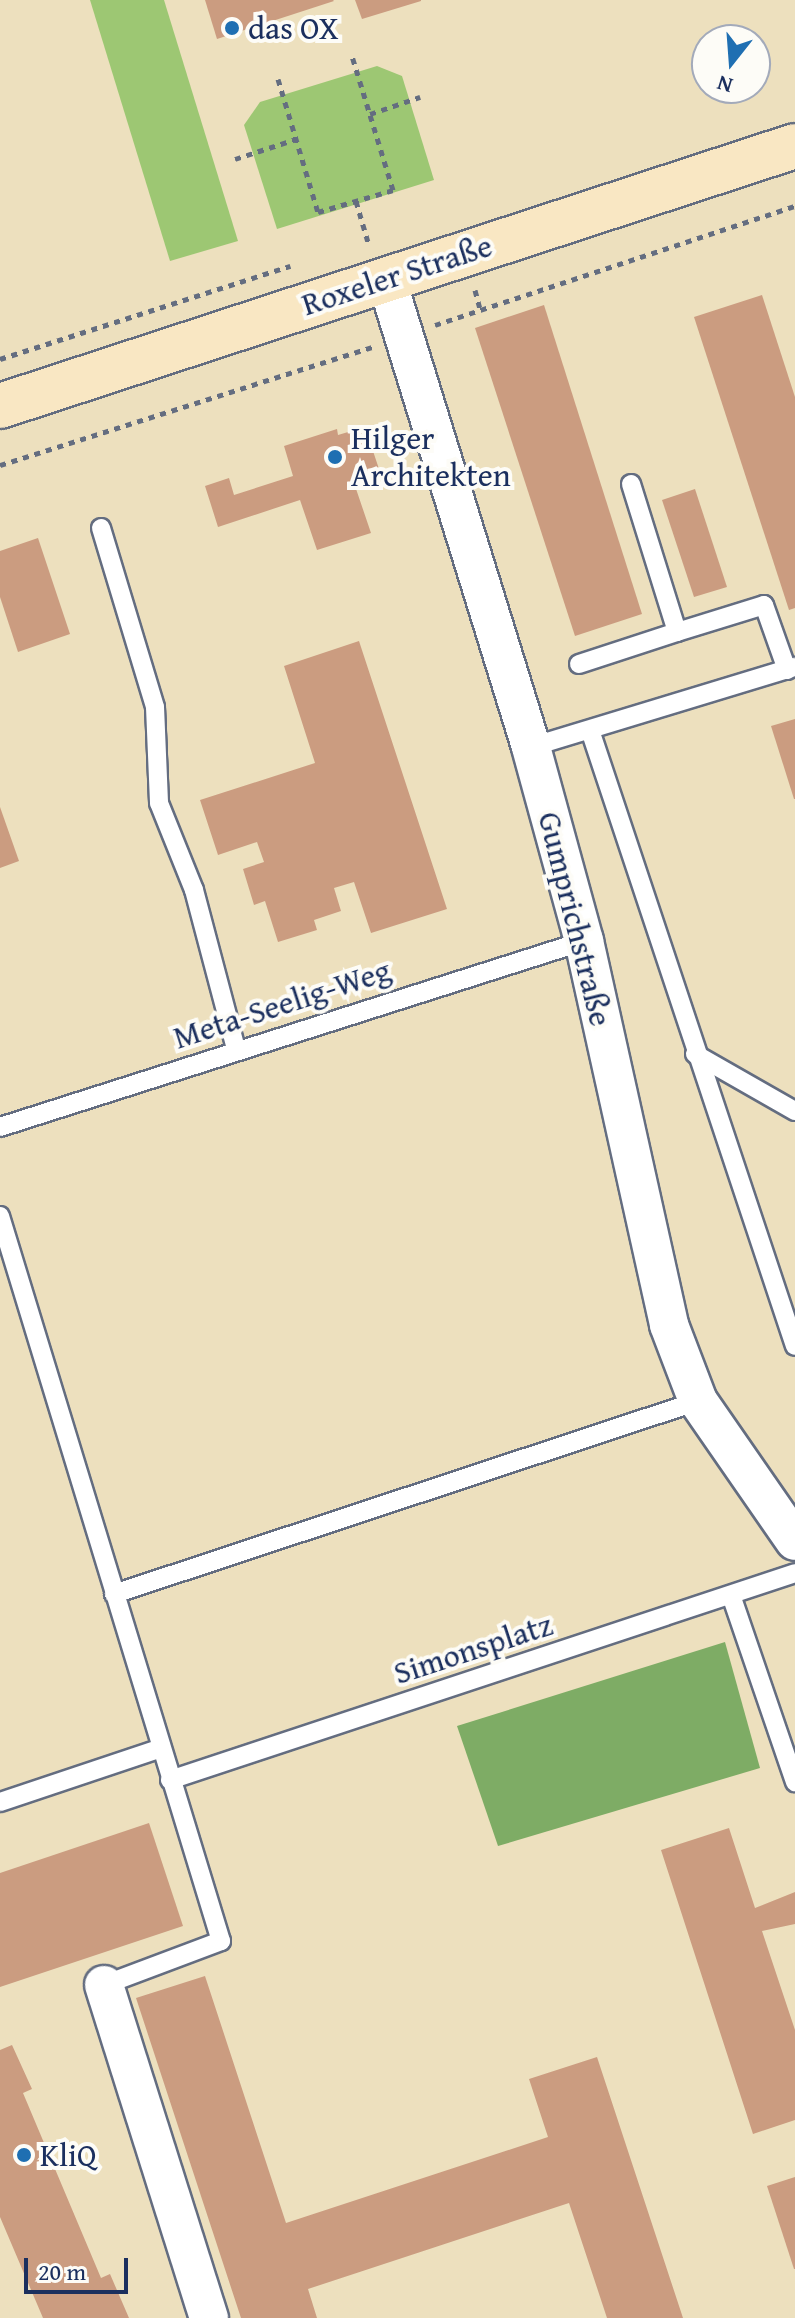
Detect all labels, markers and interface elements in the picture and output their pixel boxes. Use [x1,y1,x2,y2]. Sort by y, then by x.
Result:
place label: das OX [248,9,338,47]
marker: das OX [223,19,241,37]
north arrow [691,24,771,104]
text: N [713,68,736,102]
street label: Roxeler Straße [297,226,497,324]
place label: Hilger Architekten [351,420,511,495]
marker: Hilger Architekten [326,448,344,466]
street label: Gumprichstraße [530,808,620,1030]
street label: Meta-Seelig-Weg [169,951,395,1057]
street label: Simonsplatz [389,1605,557,1693]
place label: KliQ [40,2136,96,2174]
marker: KliQ [15,2146,33,2164]
scale bar [28,2242,132,2292]
text: 20 m [38,2254,86,2289]

